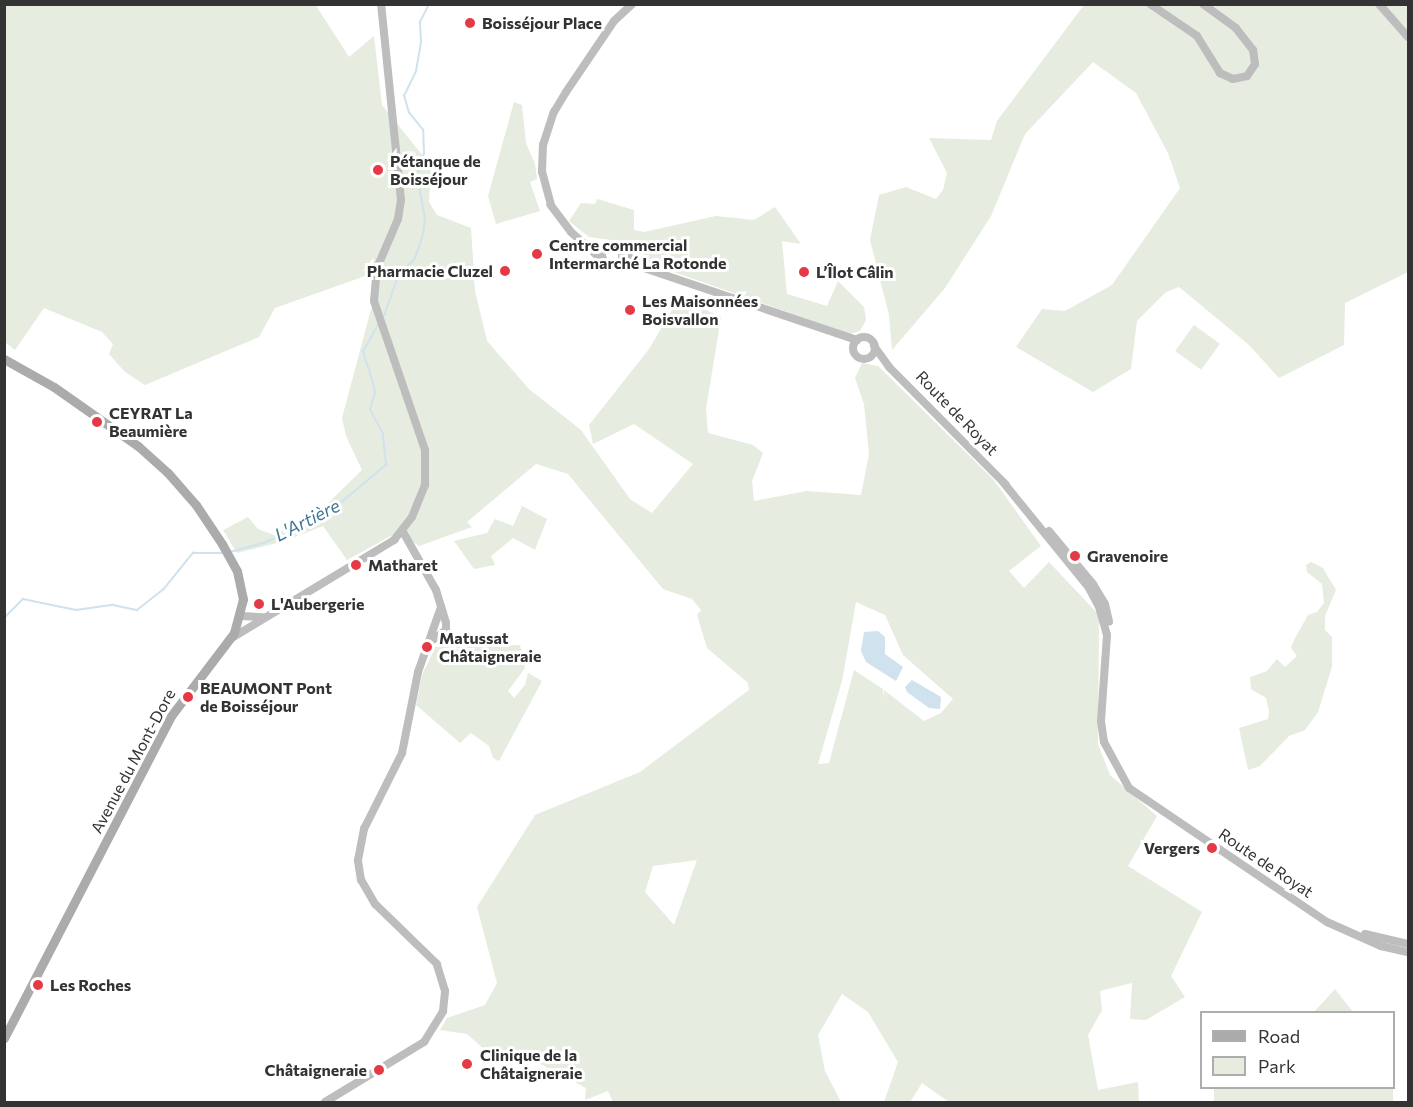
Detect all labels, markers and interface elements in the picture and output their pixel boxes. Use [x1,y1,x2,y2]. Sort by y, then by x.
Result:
place label: Boisséjour Place [482,13,602,33]
marker: Boisséjour Place [463,16,477,30]
place label: Pétanque de Boisséjour [390,151,481,189]
marker: Pétanque de Boisséjour [371,163,385,177]
place label: Centre commercial Intermarché La Rotonde [549,235,726,273]
marker: Centre commercial Intermarché La Rotonde [530,247,544,261]
place label: Pharmacie Cluzel [367,261,493,281]
place label: L’Îlot Câlin [816,262,894,282]
marker: Pharmacie Cluzel [498,264,512,278]
marker: L’Îlot Câlin [797,265,811,279]
place label: Les Maisonnées Boisvallon [642,291,758,329]
marker: Les Maisonnées Boisvallon [623,303,637,317]
street label: Route de Royat [912,367,1002,459]
place label: CEYRAT La Beaumière [109,403,193,441]
marker: CEYRAT La Beaumière [90,415,104,429]
water label: L'Artière [271,494,343,546]
place label: Gravenoire [1087,546,1168,566]
marker: Gravenoire [1068,549,1082,563]
place label: Matharet [368,555,438,575]
marker: Matharet [349,558,363,572]
place label: L'Aubergerie [271,594,364,614]
marker: L'Aubergerie [252,597,266,611]
place label: Matussat Châtaigneraie [439,628,541,666]
marker: Matussat Châtaigneraie [420,640,434,654]
place label: BEAUMONT Pont de Boisséjour [200,678,332,716]
street label: Avenue du Mont-Dore [87,685,179,837]
marker: BEAUMONT Pont de Boisséjour [181,690,195,704]
street label: Route de Royat [1215,824,1317,902]
place label: Vergers [1144,838,1200,858]
marker: Vergers [1205,841,1219,855]
place label: Les Roches [50,975,131,995]
marker: Les Roches [31,978,45,992]
legend [1200,1011,1395,1089]
text: Road [1258,1025,1300,1047]
place label: Clinique de la Châtaigneraie [480,1045,582,1083]
marker: Clinique de la Châtaigneraie [458,1055,476,1073]
text: Park [1258,1055,1296,1077]
place label: Châtaigneraie [265,1060,367,1080]
marker: Châtaigneraie [372,1063,386,1077]

